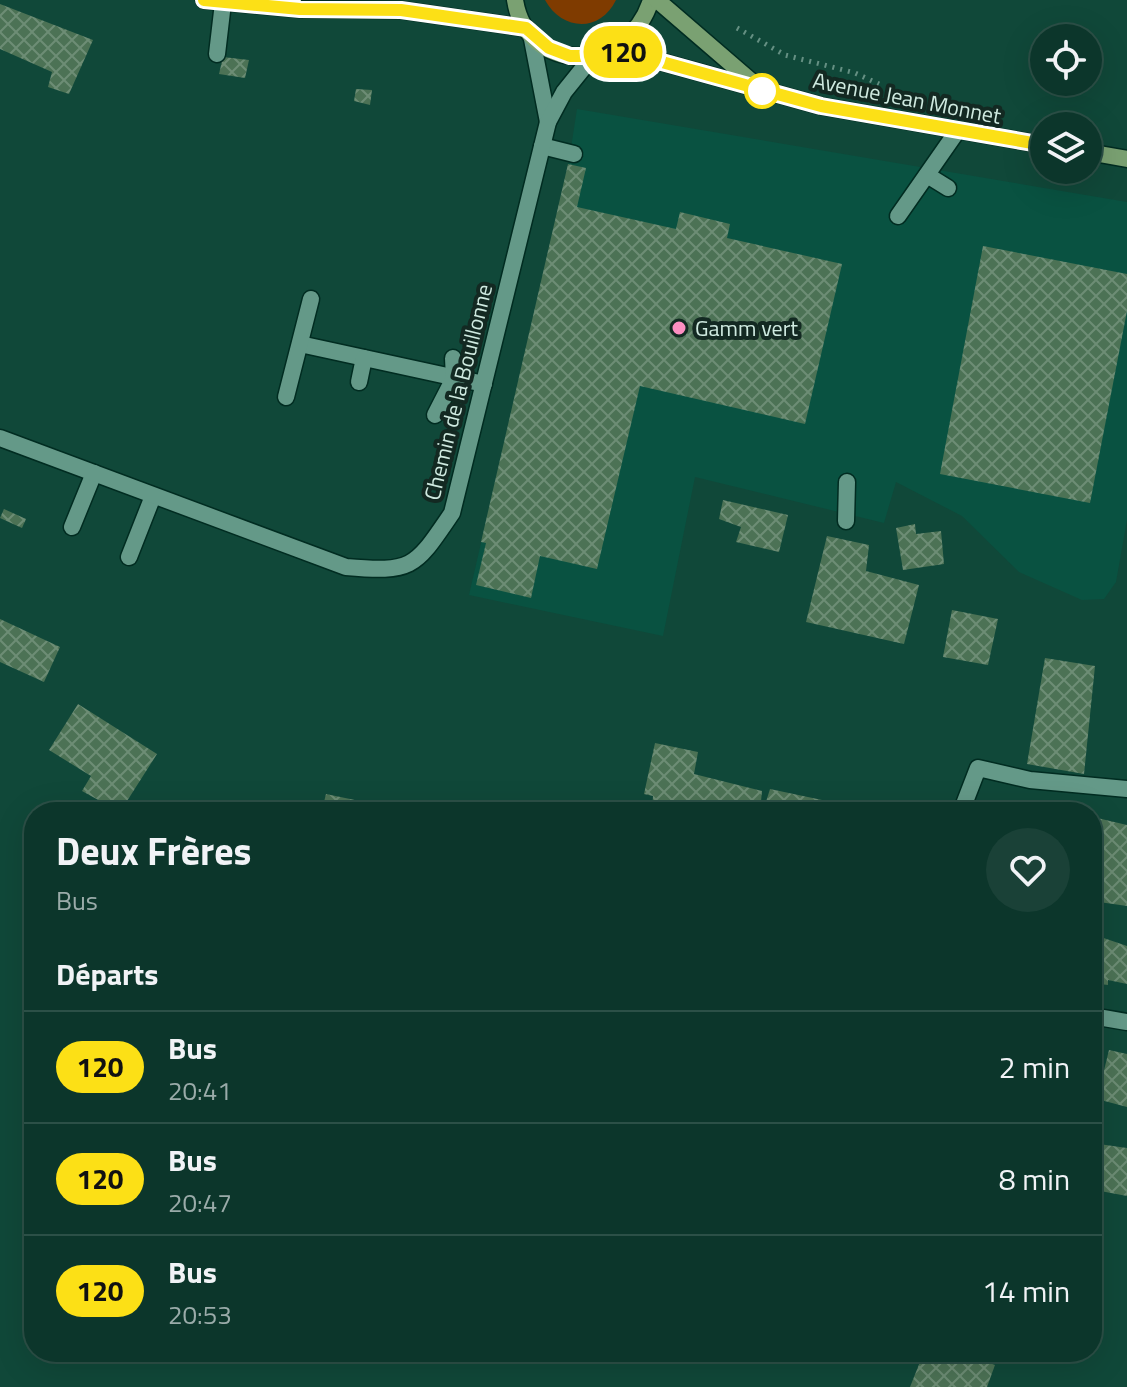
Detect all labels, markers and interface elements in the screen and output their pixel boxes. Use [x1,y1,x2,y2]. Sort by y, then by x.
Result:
map controls [1030,24,1102,184]
button: locate [1030,24,1102,96]
line badge: 120 [577,26,669,78]
text: 120 [599,30,647,73]
street label: Avenue Jean Monnet [810,63,1004,133]
unlabelled marker [745,74,779,108]
button: layers [1030,112,1102,184]
street label: Chemin de la Bouillonne [415,280,501,504]
place label: Gamm vert [695,311,798,345]
marker: Gamm vert [670,319,688,337]
text: Deux Frères [56,822,252,880]
button: heart [986,828,1070,912]
text: Bus [56,881,98,920]
text: Départs [56,951,158,997]
text: Bus [168,1025,217,1071]
text: 2 min [999,1044,1070,1090]
text: 120 [76,1045,124,1088]
text: 20:41 [168,1071,232,1110]
text: Bus [168,1137,217,1183]
text: 8 min [999,1156,1070,1202]
text: 120 [76,1157,124,1200]
text: 20:47 [168,1183,232,1222]
text: Bus [168,1249,217,1295]
text: 14 min [982,1268,1070,1314]
text: 120 [76,1269,124,1312]
text: 20:53 [168,1295,232,1334]

